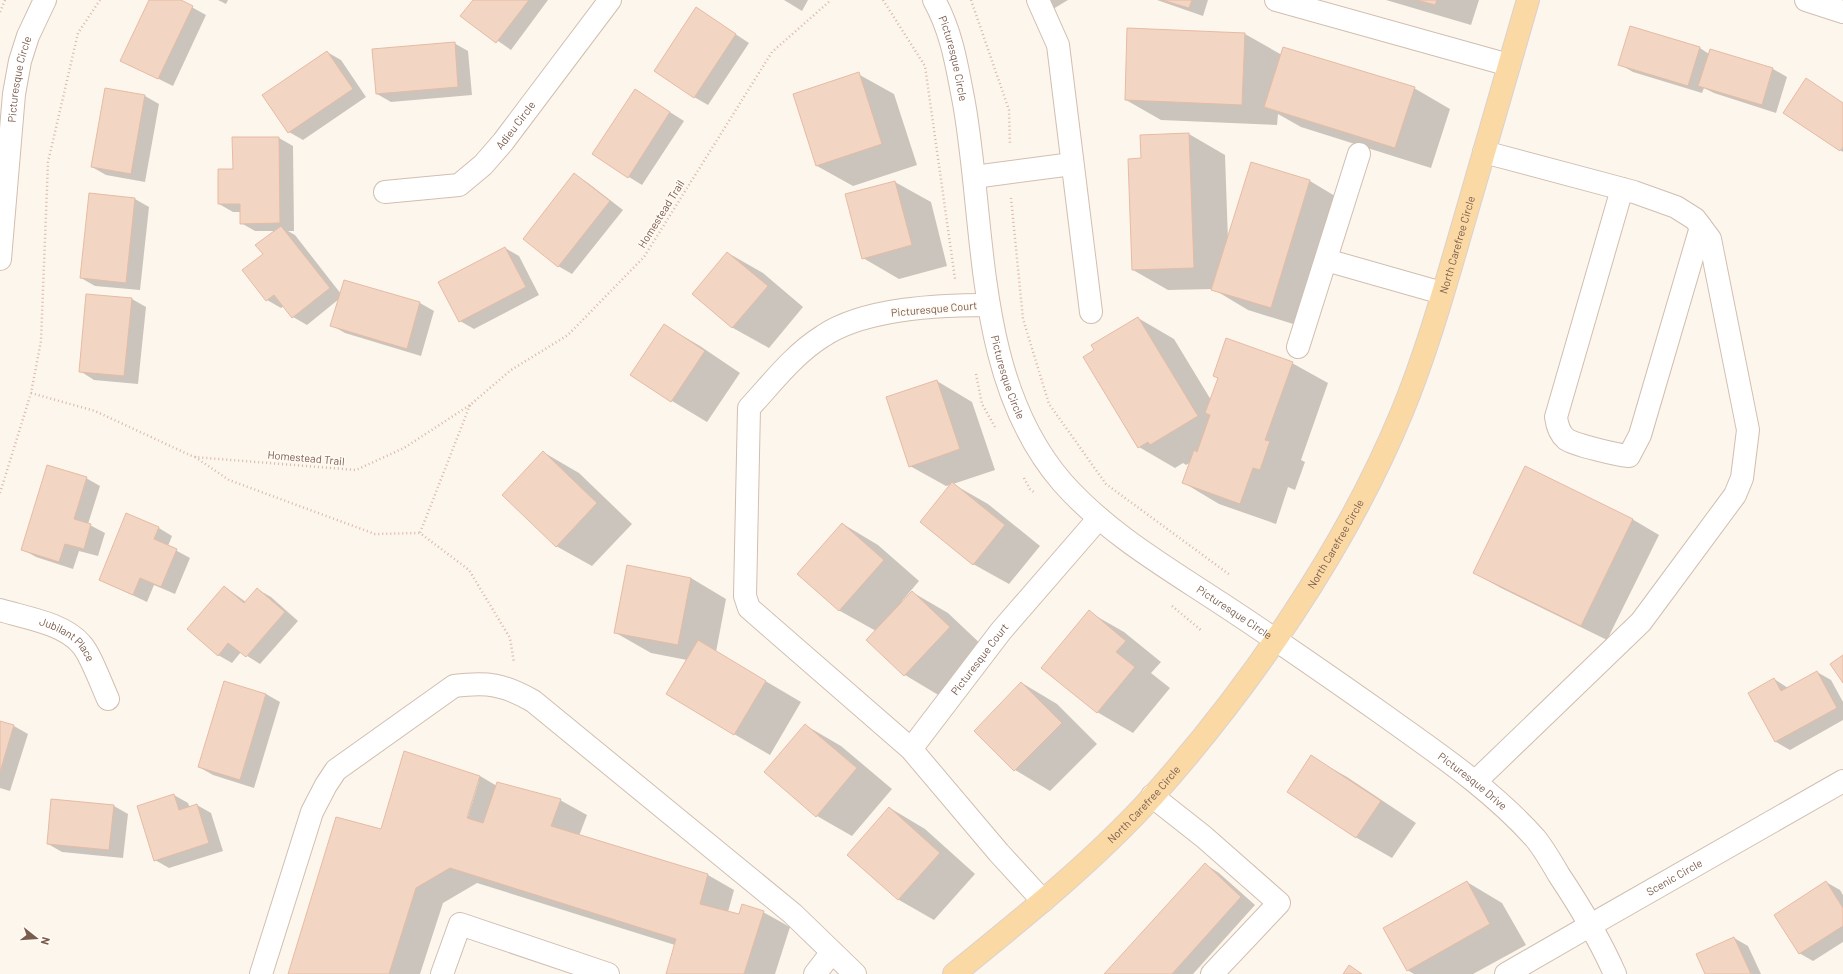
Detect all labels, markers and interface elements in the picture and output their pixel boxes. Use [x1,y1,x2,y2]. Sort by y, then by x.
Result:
street label: Picturesque Circle [936,14,971,102]
street label: Picturesque Circle [5,34,34,123]
street label: Adieu Circle [493,98,538,152]
street label: Homestead Trail [635,177,687,250]
street label: North Carefree Circle [1436,194,1477,295]
street label: Picturesque Court [890,298,978,319]
street label: Picturesque Circle [989,334,1028,421]
street label: Homestead Trail [267,448,345,467]
street label: North Carefree Circle [1304,497,1366,591]
street label: Picturesque Circle [1194,582,1275,642]
street label: Jubilant Place [38,614,98,663]
street label: Picturesque Court [948,620,1011,697]
street label: Picturesque Drive [1436,749,1510,812]
street label: North Carefree Circle [1104,763,1183,845]
street label: Scenic Circle [1644,856,1704,898]
north arrow [16,918,56,958]
text: N [39,936,53,946]

